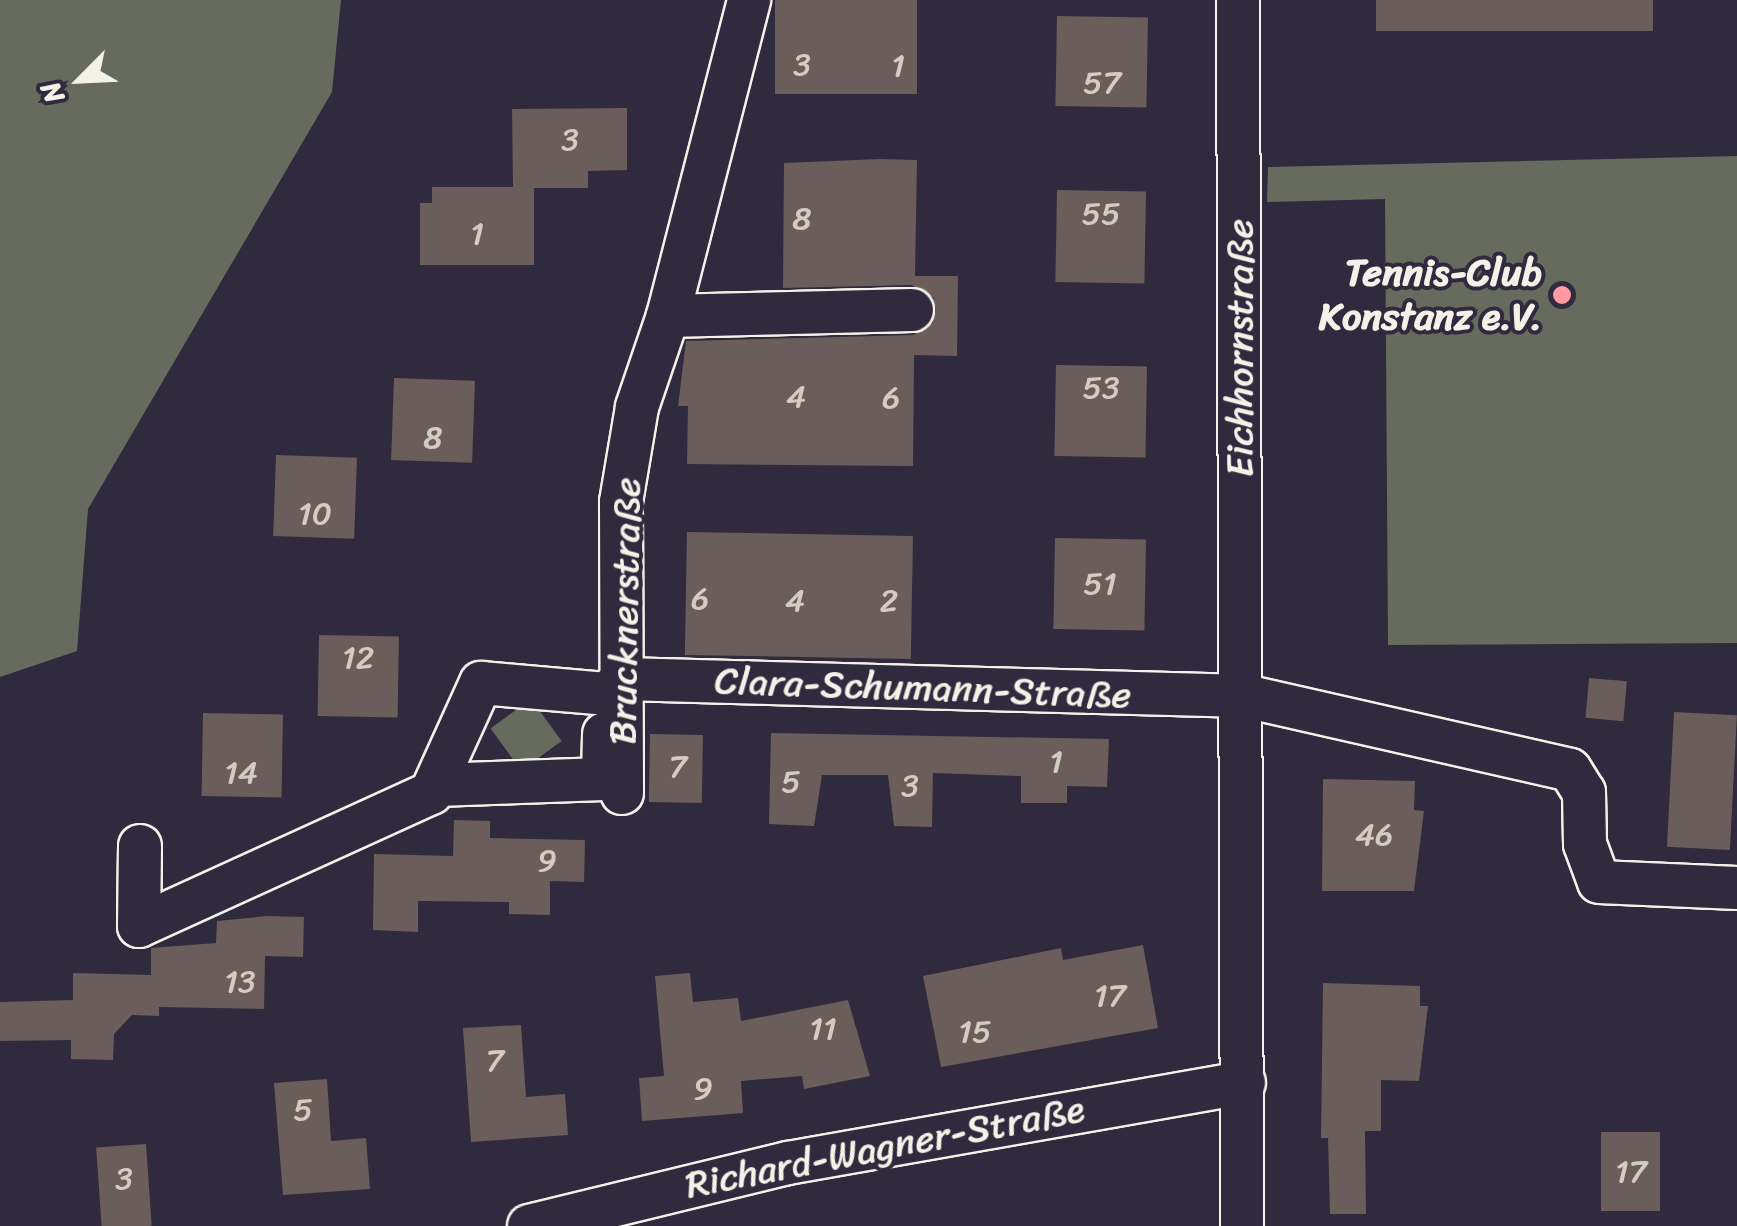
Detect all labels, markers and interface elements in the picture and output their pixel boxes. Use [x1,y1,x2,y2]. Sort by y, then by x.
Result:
north arrow [30,30,130,130]
house number: 3 [793,46,811,84]
house number: 1 [891,47,905,85]
house number: 57 [1083,64,1121,102]
text: N [26,74,78,111]
house number: 3 [561,121,579,159]
house number: 55 [1081,195,1121,233]
house number: 8 [792,200,812,238]
house number: 1 [470,215,484,253]
street label: Eichhornstraße [1217,219,1263,477]
place label: Tennis-Club Konstanz e.V. [1318,250,1542,340]
marker: Tennis-Club Konstanz e.V. [1551,284,1573,306]
house number: 53 [1082,369,1120,407]
house number: 4 [786,378,806,416]
house number: 6 [882,379,900,417]
house number: 8 [423,419,443,457]
street label: Brucknerstraße [600,477,650,745]
house number: 10 [298,495,332,533]
house number: 51 [1083,565,1117,603]
house number: 6 [691,580,709,618]
house number: 4 [785,582,805,620]
house number: 2 [880,582,898,620]
house number: 12 [342,639,374,677]
street label: Clara-Schumann-Straße [714,658,1132,718]
house number: 1 [1049,743,1063,781]
house number: 7 [669,748,687,786]
house number: 14 [224,754,258,792]
house number: 5 [781,763,801,801]
house number: 3 [901,767,919,805]
house number: 46 [1355,816,1393,854]
house number: 9 [537,842,557,880]
house number: 13 [224,963,256,1001]
house number: 17 [1094,977,1126,1015]
house number: 11 [809,1010,837,1048]
house number: 15 [958,1013,992,1051]
house number: 7 [486,1042,504,1080]
house number: 9 [693,1070,713,1108]
street label: Richard-Wagner-Straße [682,1086,1088,1208]
house number: 5 [293,1091,313,1129]
house number: 17 [1615,1153,1647,1191]
house number: 3 [115,1160,133,1198]

